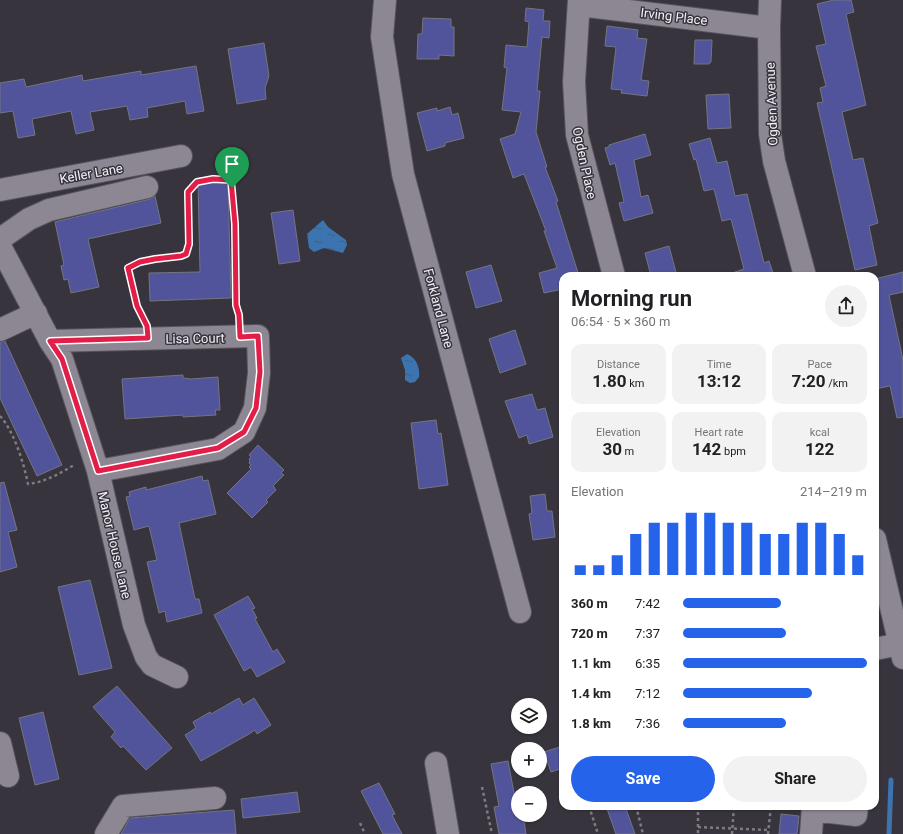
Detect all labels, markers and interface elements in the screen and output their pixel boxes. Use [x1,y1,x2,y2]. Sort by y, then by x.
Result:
street label: Irving Place [640,5,708,28]
street label: Ogden Avenue [763,62,780,146]
street label: Ogden Place [570,126,599,200]
pin [215,147,249,188]
icon: arrive [221,153,243,175]
street label: Keller Lane [58,161,124,186]
street label: Forkland Lane [421,267,456,350]
button: share [825,285,867,327]
text: Morning run [571,286,692,311]
text: 06:54 · 5 × 360 m [571,314,670,329]
street label: Lisa Court [165,330,225,347]
text: Distance [597,358,640,371]
text: Time [707,358,731,371]
text: Pace [807,358,832,371]
text: 1.80 [592,371,626,391]
text: 13:12 [697,371,741,391]
text: 7:20 [791,371,825,391]
text: km [626,377,644,390]
text: /km [825,377,848,390]
text: Elevation [596,426,641,439]
text: Heart rate [695,426,743,439]
text: kcal [810,426,830,439]
text: 30 [602,439,622,459]
text: 142 [692,439,721,459]
text: 122 [805,439,834,459]
text: m [622,445,634,458]
text: bpm [721,445,746,458]
text: Elevation [571,484,624,499]
text: 214–219 m [800,484,867,499]
street label: Manor House Lane [95,490,134,600]
text: 360 m [571,596,608,611]
text: 7:42 [635,596,660,611]
text: 720 m [571,626,608,641]
text: 7:37 [635,626,660,641]
text: 1.1 km [571,656,611,671]
text: 6:35 [635,656,660,671]
text: 1.4 km [571,686,611,701]
text: 7:12 [635,686,660,701]
map controls [511,698,547,822]
button: layers [511,698,547,734]
text: 1.8 km [571,716,611,731]
text: 7:36 [635,716,660,731]
button: + [511,742,547,778]
button: Save [571,756,715,802]
button: Share [723,756,867,802]
button: − [511,786,547,822]

